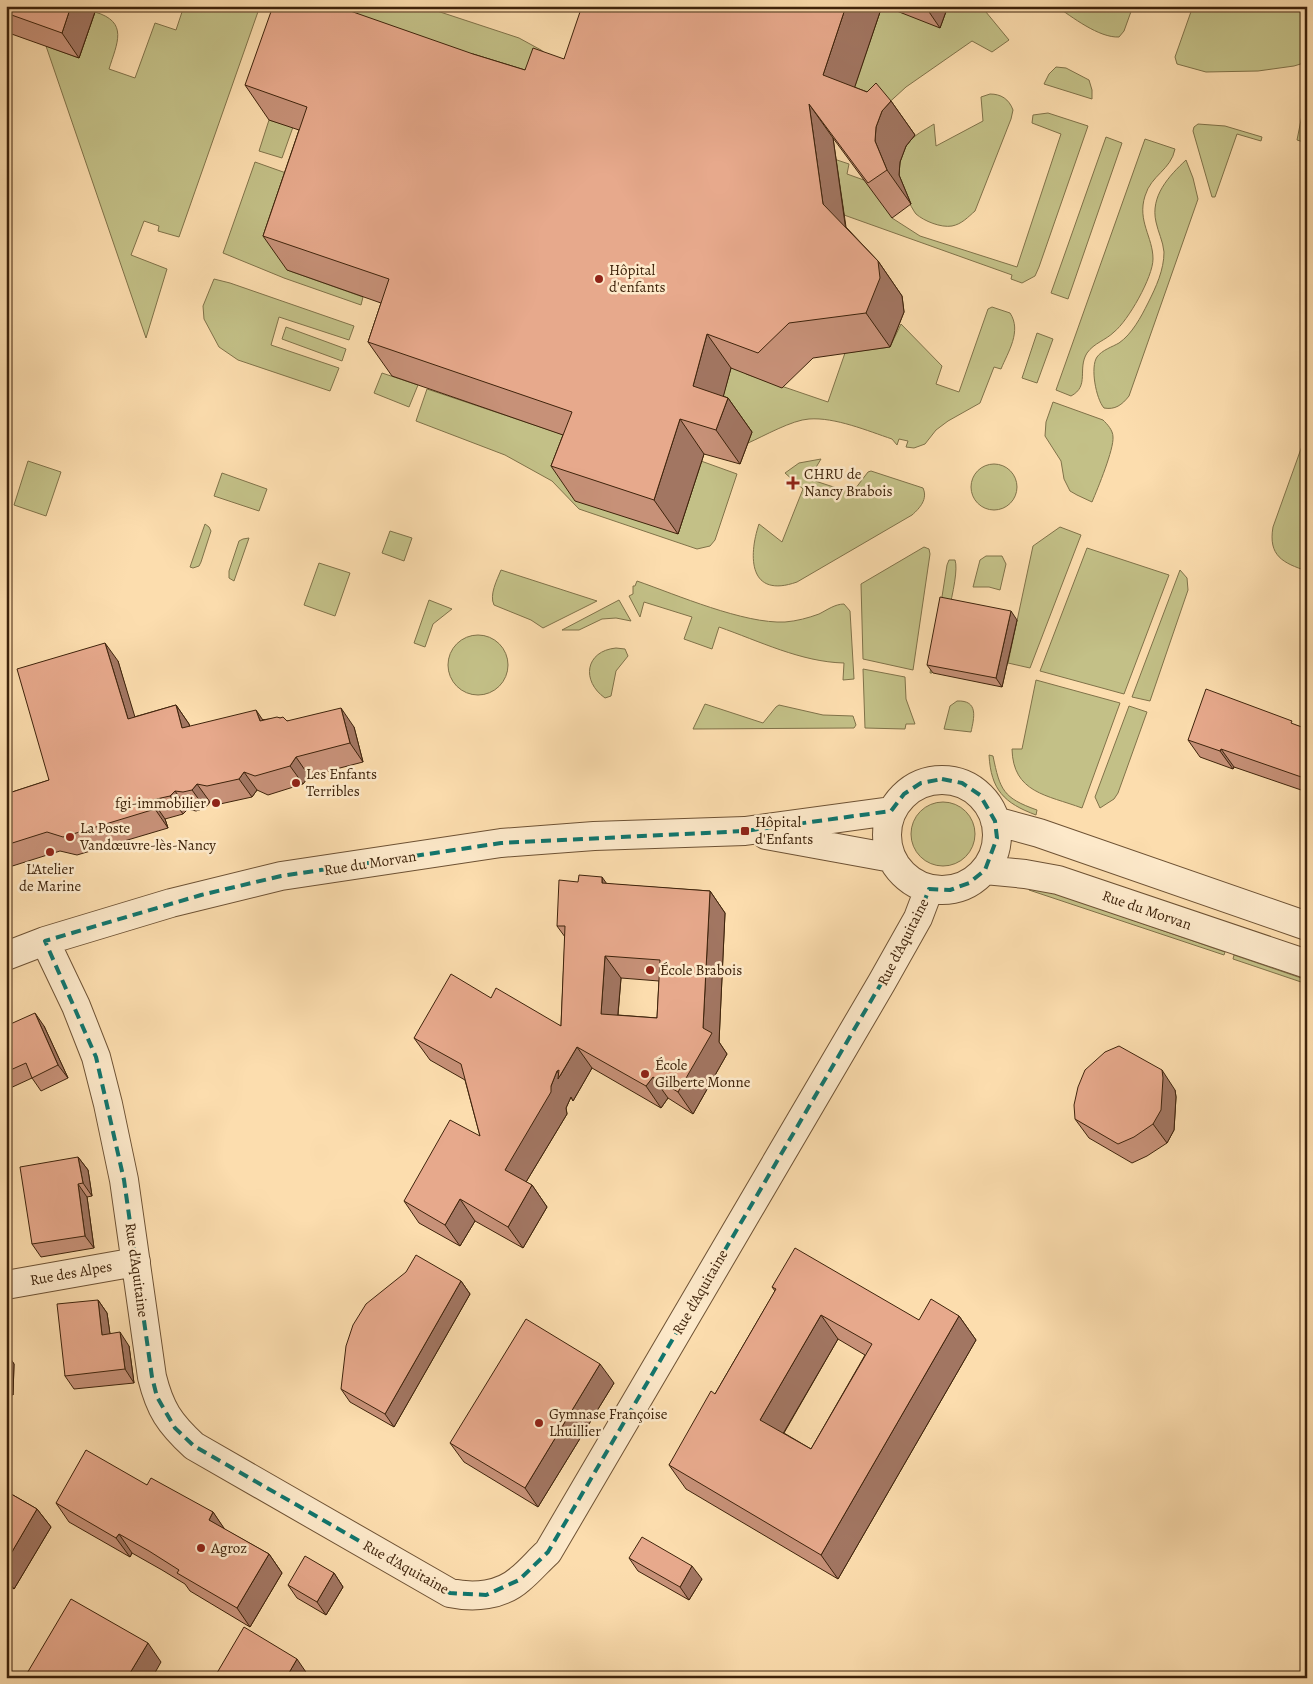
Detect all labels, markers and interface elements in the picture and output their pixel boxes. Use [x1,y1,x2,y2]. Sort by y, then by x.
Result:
place label: Hôpital d'enfants [609,260,666,297]
marker: Hôpital d'enfants [593,273,605,285]
place label: CHRU de Nancy Brabois [804,464,892,501]
marker: CHRU de Nancy Brabois [786,476,800,490]
place label: Les Enfants Terribles [306,764,377,801]
marker: Les Enfants Terribles [290,777,302,789]
place label: fgi-immobilier [115,793,206,813]
marker: fgi-immobilier [210,797,222,809]
place label: Hôpital d'Enfants [755,812,813,849]
place label: La Poste Vandœuvre-lès-Nancy [79,818,216,855]
marker: Hôpital d'Enfants [739,825,751,837]
marker: La Poste Vandœuvre-lès-Nancy [64,831,76,843]
marker: L'Atelier de Marine [44,846,56,858]
street label: Rue du Morvan [322,846,418,880]
place label: L'Atelier de Marine [19,859,81,896]
street label: Rue du Morvan [1100,885,1194,935]
street label: Rue d'Aquitaine [872,895,934,989]
place label: École Brabois [660,960,742,980]
marker: École Brabois [644,964,656,976]
place label: École Gilberte Monne [655,1055,751,1092]
marker: École Gilberte Monne [639,1068,651,1080]
street label: Rue d'Aquitaine [120,1221,154,1319]
street label: Rue d'Aquitaine [667,1245,733,1338]
street label: Rue des Alpes [28,1256,114,1290]
place label: Gymnase Françoise Lhuillier [549,1404,668,1441]
marker: Gymnase Françoise Lhuillier [533,1417,545,1429]
street label: Rue d'Aquitaine [359,1535,453,1599]
place label: Agroz [210,1538,247,1558]
marker: Agroz [195,1542,207,1554]

